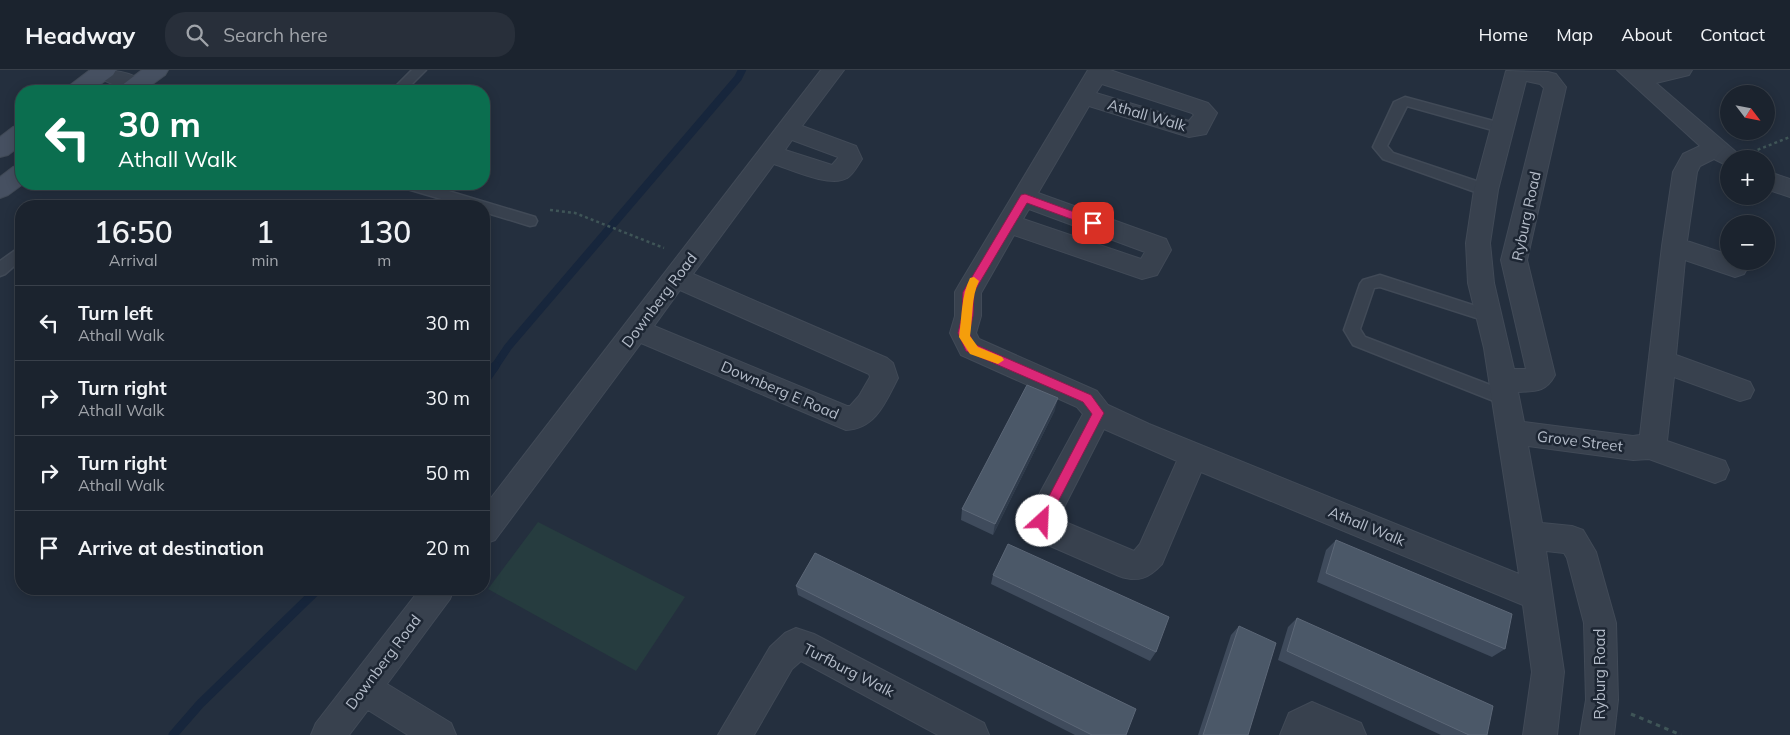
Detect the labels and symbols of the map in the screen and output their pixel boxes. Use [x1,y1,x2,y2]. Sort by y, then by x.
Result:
north arrow [1720,85,1775,140]
street label: Athall Walk [1105,95,1189,135]
street label: Ryburg Road [1507,169,1545,263]
pin [1072,202,1114,244]
street label: Downberg Road [617,249,701,351]
street label: Downberg E Road [718,357,842,423]
street label: Grove Street [1536,426,1624,456]
position arrow [1015,494,1067,546]
street label: Athall Walk [1326,502,1408,550]
street label: Downberg Road [341,611,425,713]
street label: Ryburg Road [1590,628,1609,720]
street label: Turfburg Walk [800,639,898,701]

